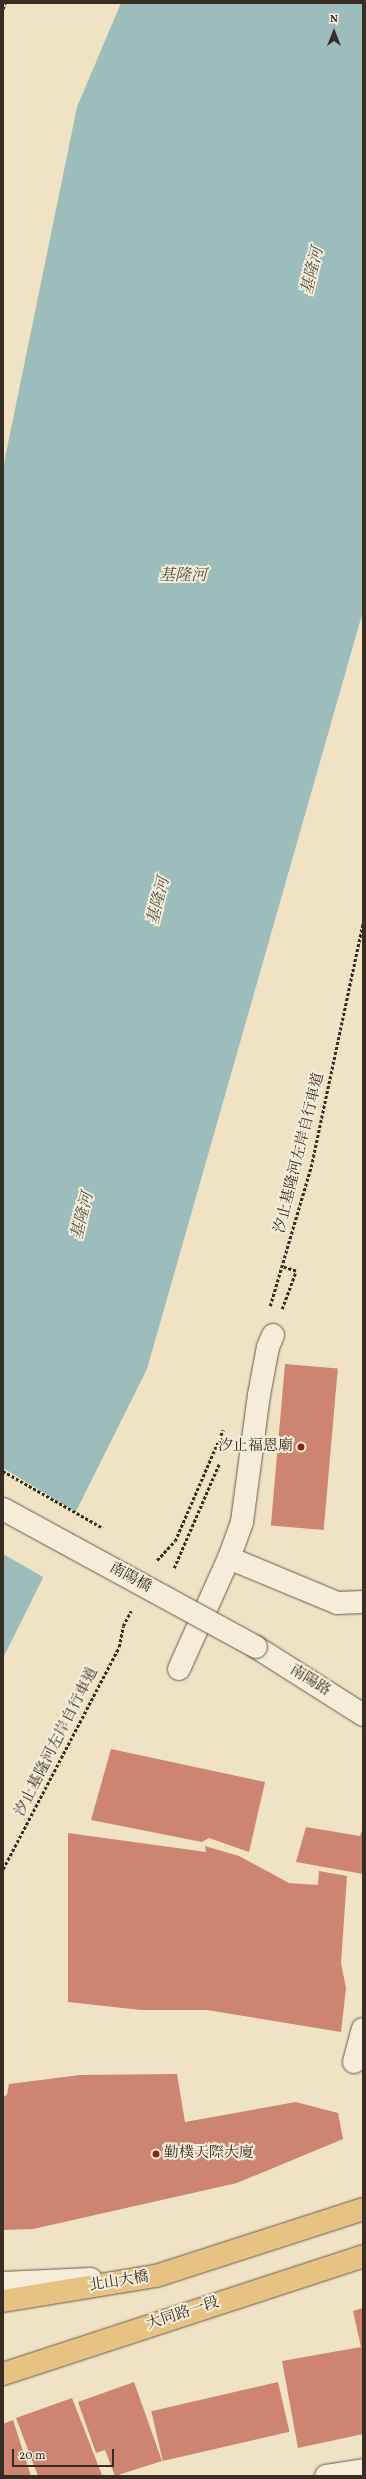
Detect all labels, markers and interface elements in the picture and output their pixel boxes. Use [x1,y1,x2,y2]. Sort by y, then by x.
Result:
north arrow [314,12,354,52]
text: N [330,12,338,27]
water label: 基隆河 [298,245,328,297]
water label: 基隆河 [159,566,207,586]
water label: 基隆河 [144,875,174,927]
street label: 汐止基隆河左岸自行車道 [271,1071,329,1235]
water label: 基隆河 [68,1190,98,1242]
place label: 汐止福恩廟 [218,1438,293,1456]
marker: 汐止福恩廟 [296,1442,306,1452]
street label: 南陽橋 [106,1559,154,1597]
street label: 南陽路 [286,1661,334,1701]
street label: 汐止基隆河左岸自行車道 [12,1664,102,1820]
place label: 勤樸天際大廈 [164,2145,254,2163]
marker: 勤樸天際大廈 [151,2149,161,2159]
street label: 北山大橋 [88,2268,150,2296]
street label: 大同路一段 [145,2294,221,2334]
scale bar [14,2441,116,2467]
text: 20 m [19,2448,46,2464]

